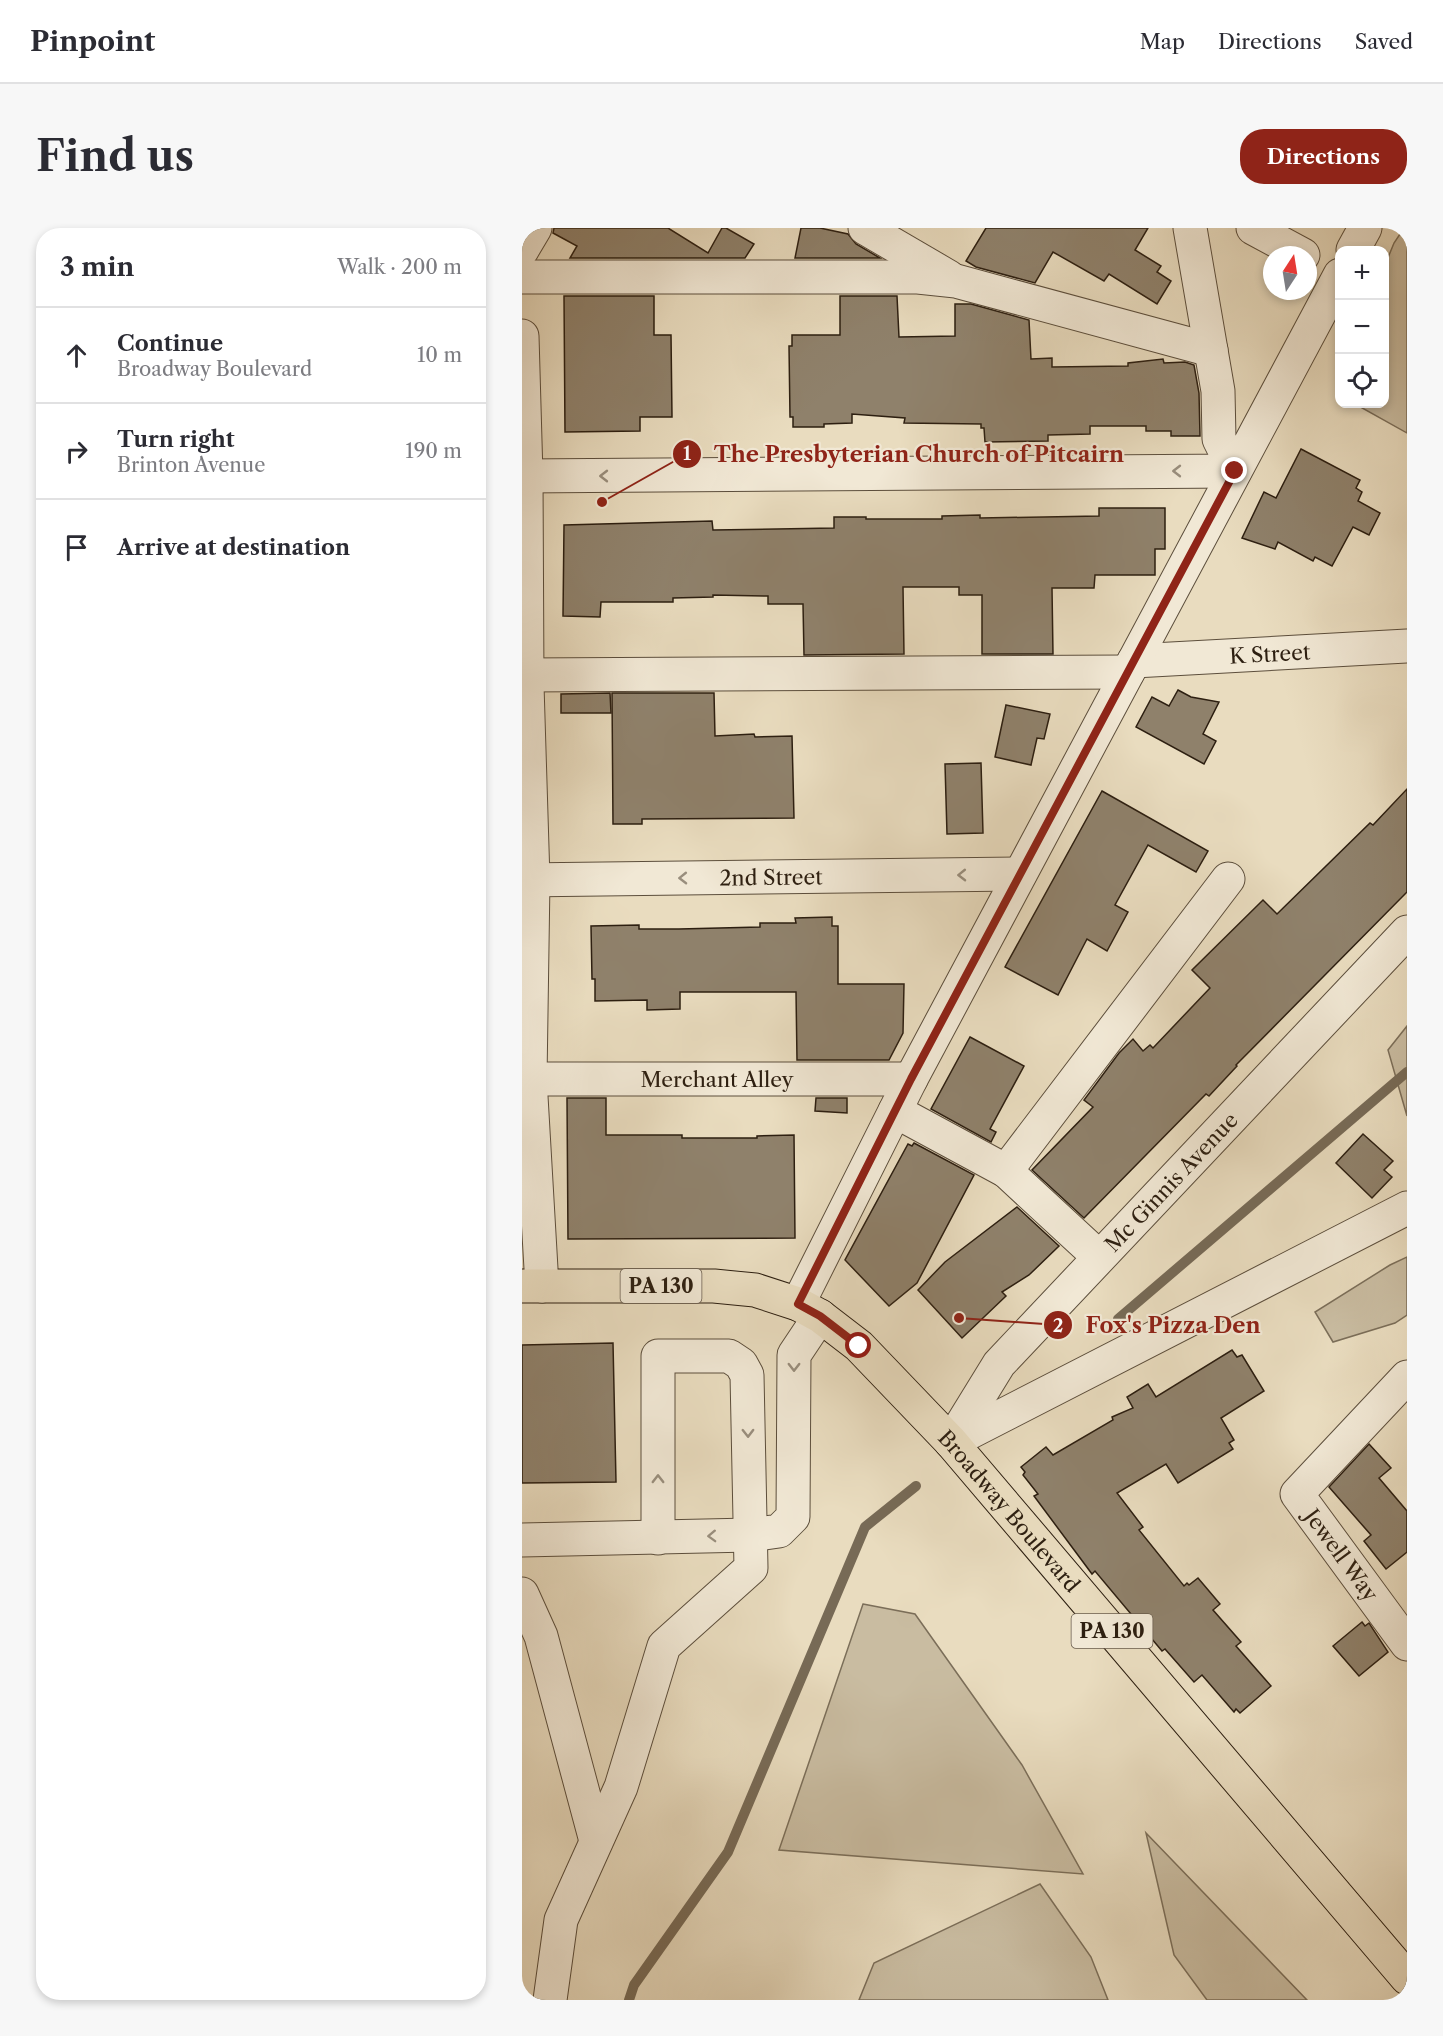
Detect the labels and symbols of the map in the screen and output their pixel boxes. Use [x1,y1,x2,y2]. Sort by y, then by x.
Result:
north arrow [1263,246,1317,300]
callout: The Presbyterian Church of Pitcairn [672,434,1137,474]
text: The Presbyterian Church of Pitcairn [714,441,1124,468]
text: 1 [683,443,691,465]
route end [1221,457,1247,483]
one-way arrow [1172,465,1181,477]
one-way arrow [599,469,608,482]
street label: K Street [1229,639,1311,668]
street label: 2nd Street [719,864,823,890]
one-way arrow [957,868,966,881]
one-way arrow [678,872,687,884]
street label: Merchant Alley [641,1067,794,1092]
street label: Mc Ginnis Avenue [1099,1107,1243,1257]
road number: PA 130 [620,1269,702,1303]
callout: Fox's Pizza Den [1043,1305,1272,1345]
text: Fox's Pizza Den [1085,1312,1261,1339]
text: 2 [1053,1315,1063,1337]
route start [845,1332,871,1358]
one-way arrow [788,1362,800,1371]
street label: Broadway Boulevard [934,1425,1086,1597]
one-way arrow [742,1428,754,1437]
one-way arrow [652,1475,664,1484]
street label: Jewell Way [1298,1501,1384,1606]
one-way arrow [707,1530,716,1543]
road number: PA 130 [1072,1614,1152,1648]

